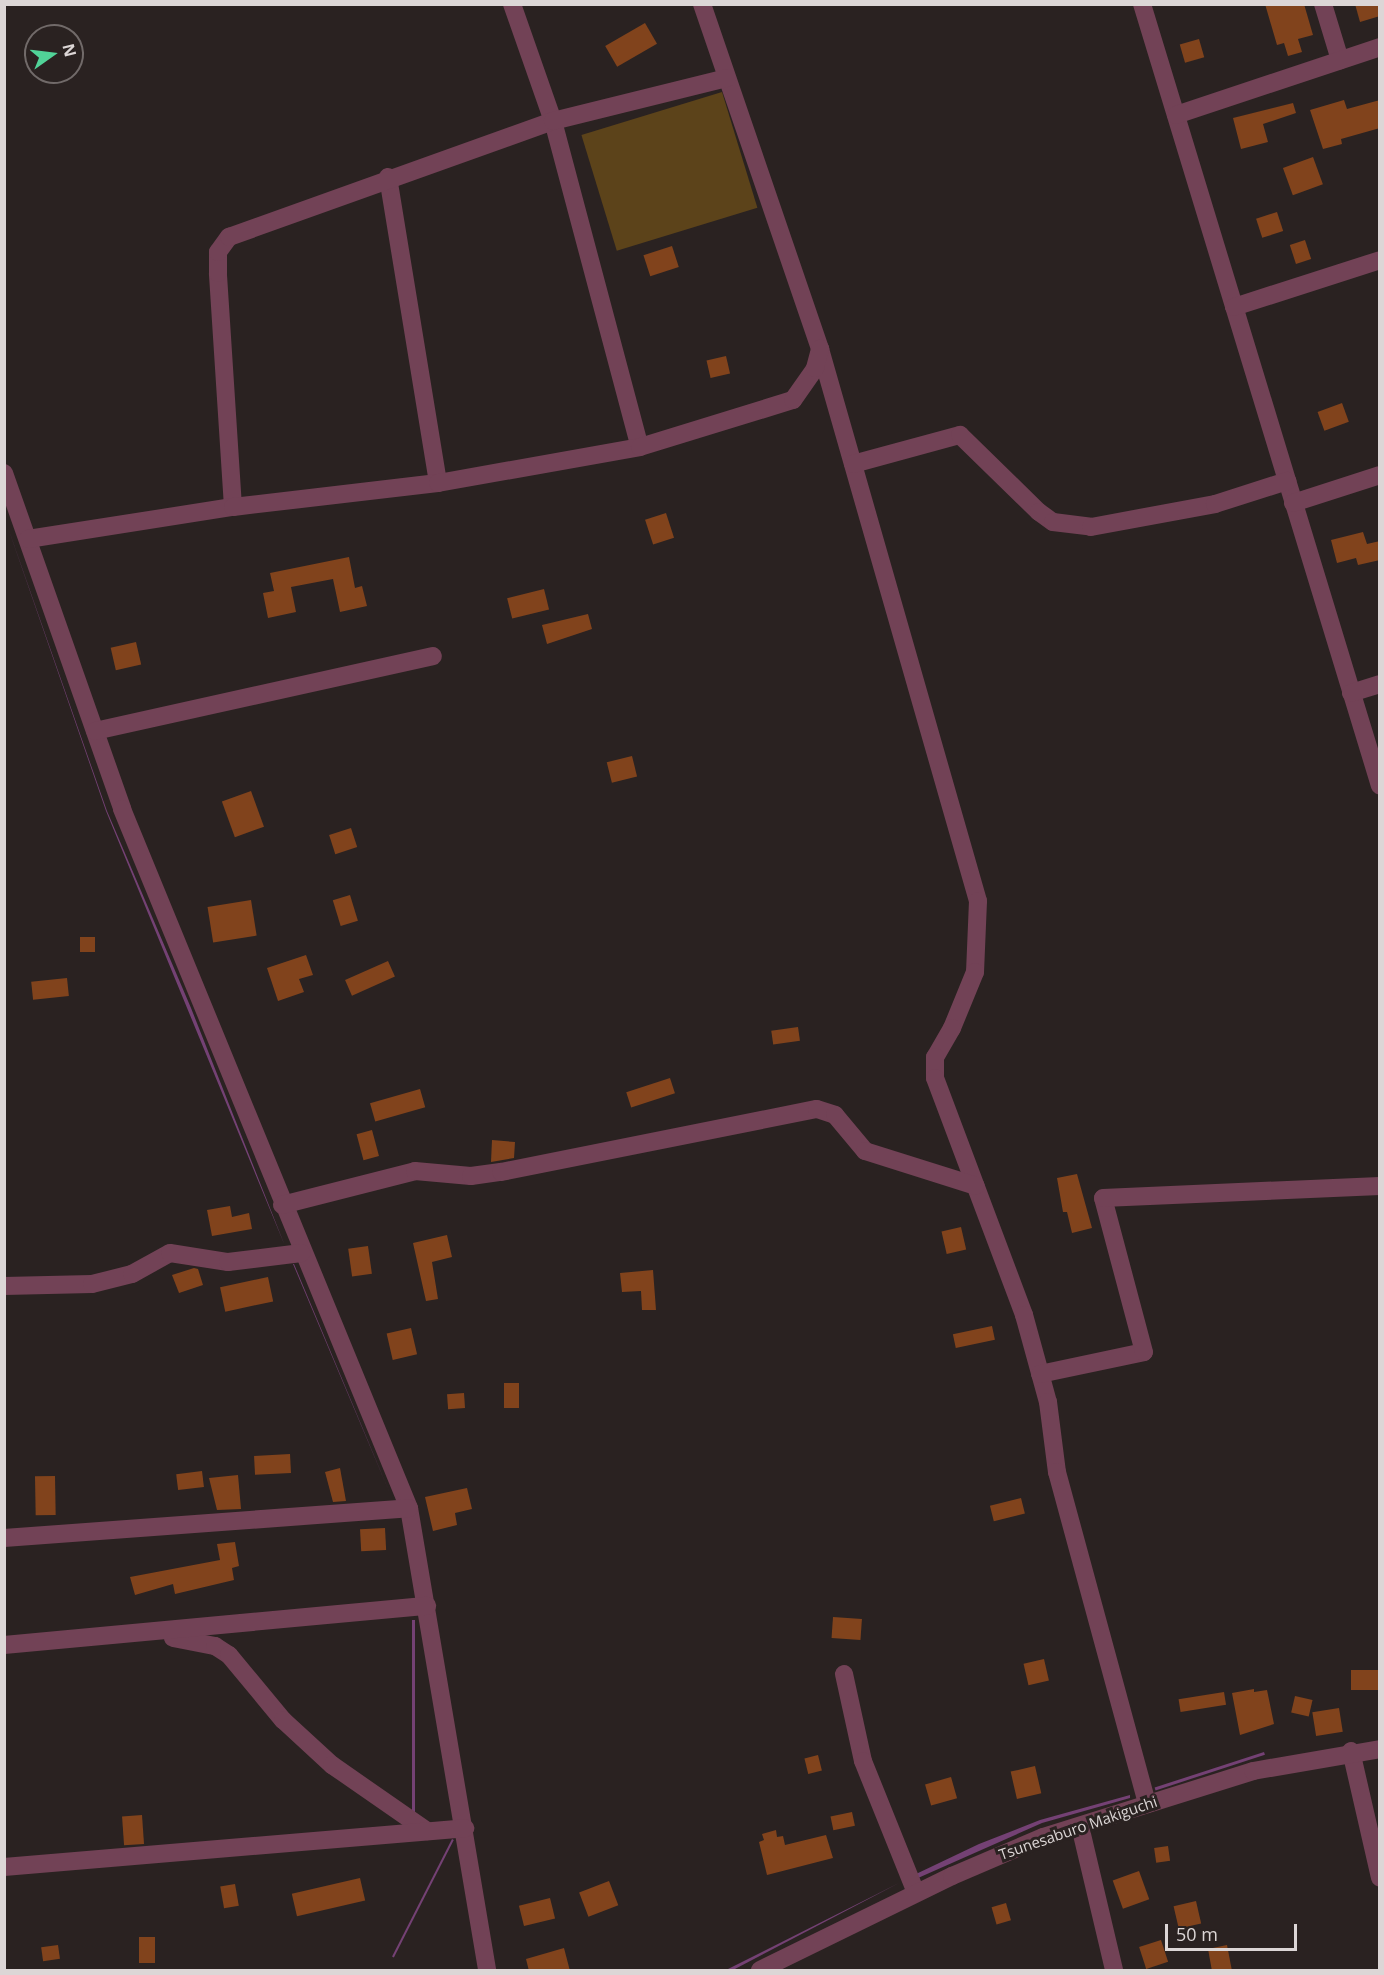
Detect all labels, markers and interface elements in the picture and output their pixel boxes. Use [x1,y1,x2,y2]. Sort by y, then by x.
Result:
north arrow [24,24,84,84]
text: N [57,41,82,59]
street label: Tsunesaburo Makiguchi [997,1792,1159,1864]
scale bar [1168,1912,1300,1950]
text: 50 m [1176,1922,1218,1946]

